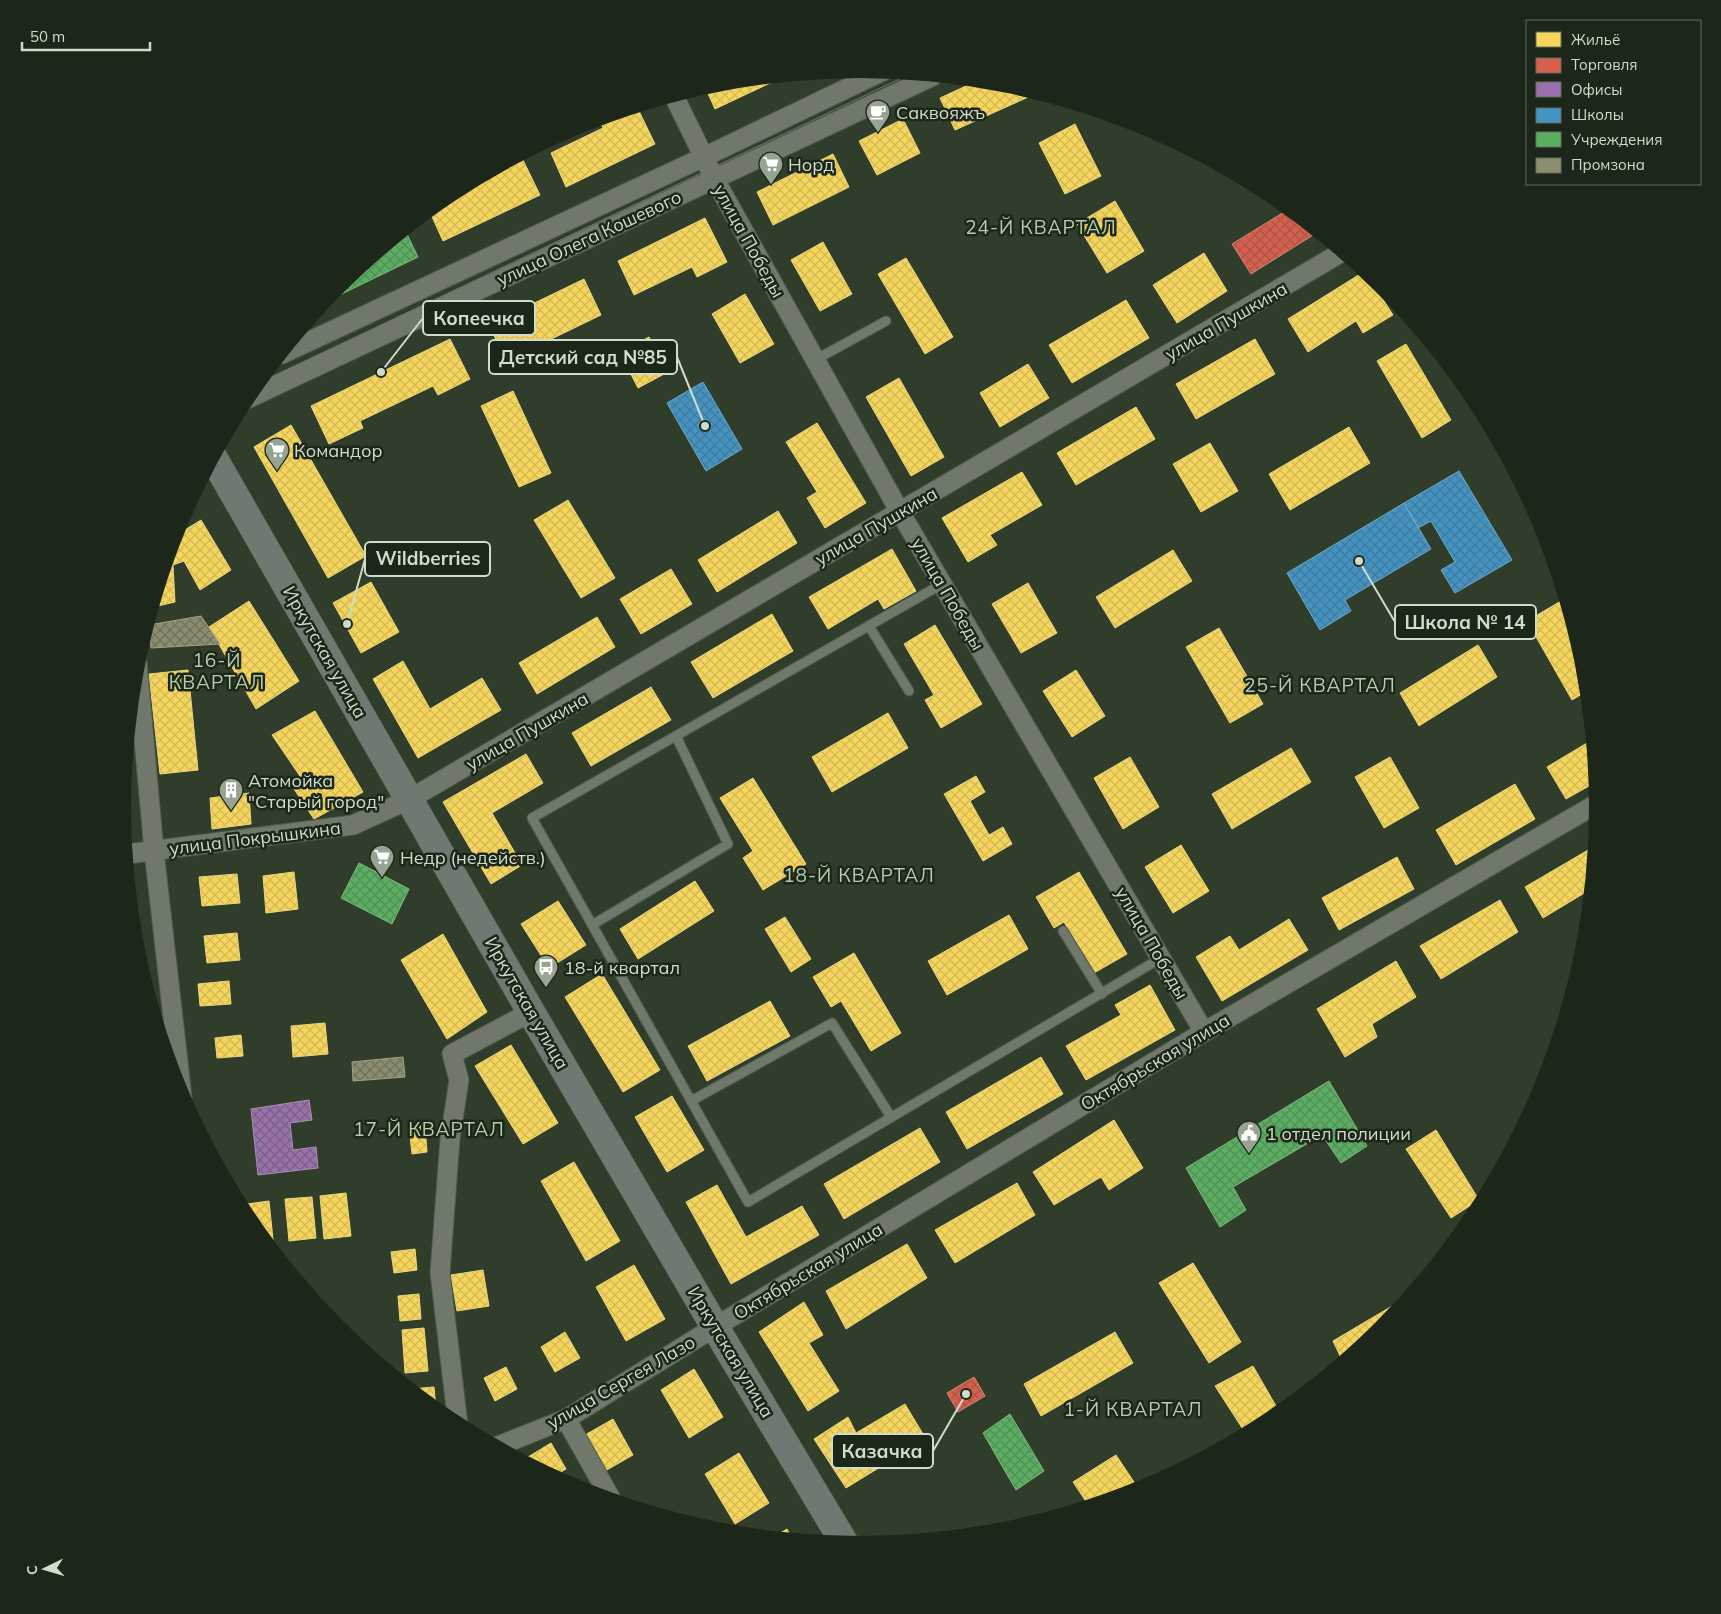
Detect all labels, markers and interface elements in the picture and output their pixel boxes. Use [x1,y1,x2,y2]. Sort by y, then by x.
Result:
scale bar [22,20,150,52]
legend [1526,20,1701,185]
text: 50 m [30,27,65,46]
text: Жильё [1571,30,1620,49]
text: Торговля [1571,55,1638,74]
text: Офисы [1571,80,1623,99]
cafe icon: Саквояжъ [865,99,891,133]
place label: Саквояжъ [896,101,985,124]
text: Школы [1571,105,1624,124]
text: Учреждения [1570,130,1663,149]
supermarket icon: Норд [758,151,784,185]
place label: Норд [788,153,834,176]
text: Промзона [1571,155,1645,174]
street label: улица Победы [708,180,790,302]
street label: улица Олега Кошевого [493,185,685,291]
district label: 24-Й КВАРТАЛ [965,215,1117,239]
street label: улица Пушкина [1161,277,1291,365]
callout: Копеечка [423,301,535,335]
text: Копеечка [433,306,525,330]
callout: Детский сад №85 [489,340,677,374]
text: Детский сад №85 [499,345,667,369]
supermarket icon: Командор [264,437,290,471]
place label: Командор [294,439,382,462]
street label: улица Пушкина [811,482,941,570]
street label: улица Победы [906,534,990,654]
callout: Wildberries [365,542,490,576]
text: Wildberries [375,546,481,570]
street label: Иркутская улица [278,582,372,722]
callout: Школа № 14 [1395,605,1536,639]
text: Школа № 14 [1404,610,1526,634]
district label: 16-Й КВАРТАЛ [169,648,265,694]
district label: 25-Й КВАРТАЛ [1244,673,1396,697]
street label: улица Пушкина [462,687,592,775]
place label: Атомойка "Старый город" [248,769,384,813]
building icon: Атомойка "Старый город" [218,777,244,811]
street label: улица Покрышкина [168,816,342,860]
supermarket icon: Недр (недейств.) [369,844,395,878]
place label: Недр (недейств.) [400,846,546,869]
district label: 18-Й КВАРТАЛ [783,863,935,887]
street label: улица Победы [1110,883,1194,1003]
street label: Иркутская улица [480,933,574,1073]
bus stop icon: 18-й квартал [533,954,559,988]
place label: 18-й квартал [564,956,680,979]
street label: Октябрьская улица [1076,1008,1234,1116]
district label: 17-Й КВАРТАЛ [353,1117,505,1141]
public building icon: 1 отдел полиции [1236,1120,1262,1154]
place label: 1 отдел полиции [1266,1122,1411,1145]
street label: Октябрьская улица [729,1217,887,1325]
street label: Иркутская улица [683,1282,779,1422]
street label: улица Сергея Лазо [543,1330,699,1434]
district label: 1-Й КВАРТАЛ [1063,1397,1203,1421]
callout: Казачка [832,1434,933,1468]
text: Казачка [841,1439,923,1463]
north arrow [20,1544,70,1594]
text: С [23,1565,41,1576]

